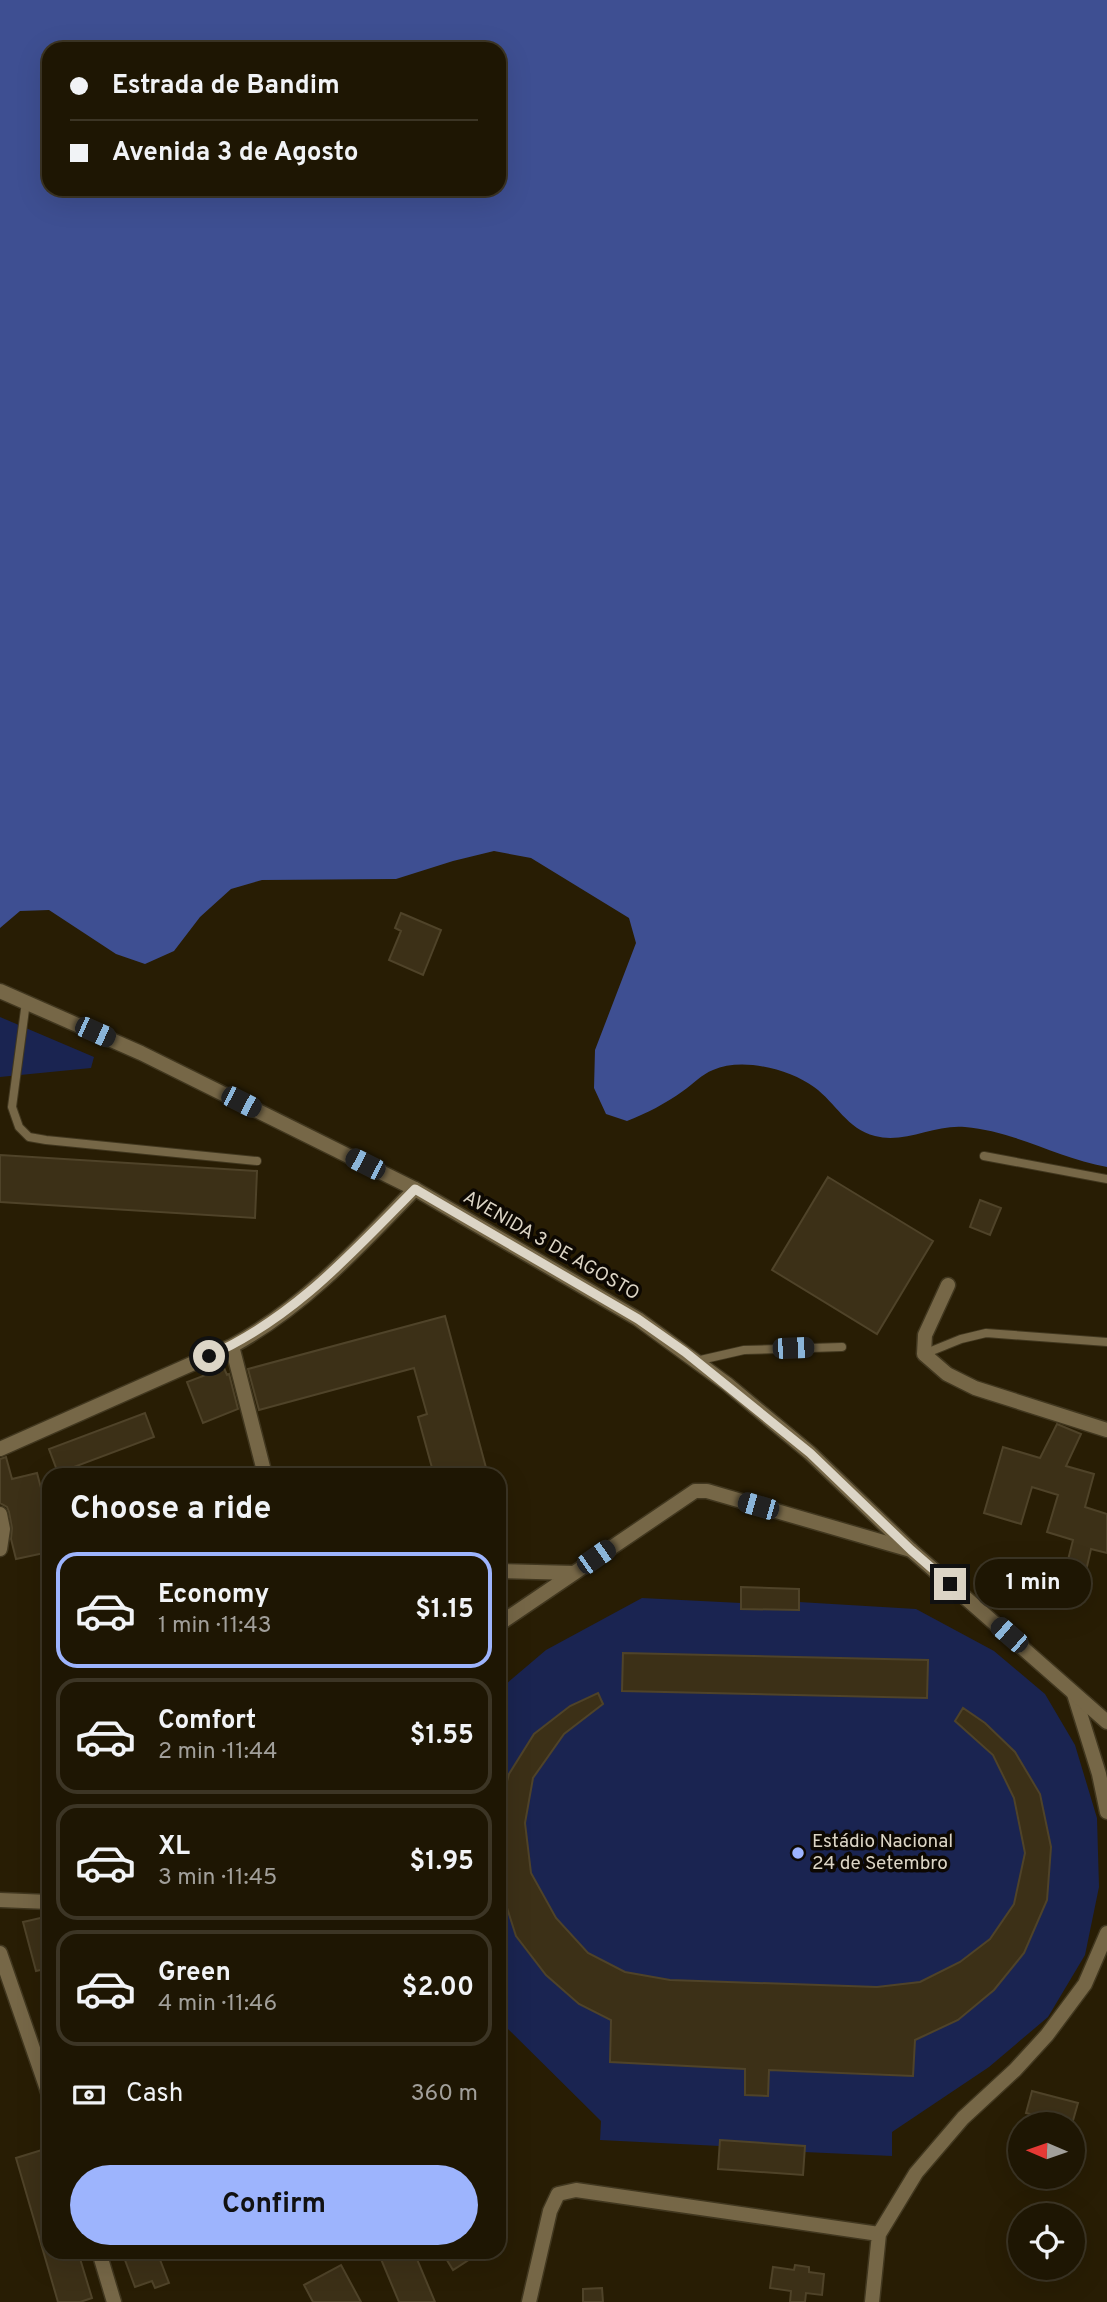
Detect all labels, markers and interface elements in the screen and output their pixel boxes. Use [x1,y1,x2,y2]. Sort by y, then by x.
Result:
text: Estrada de Bandim [112,70,340,103]
text: Avenida 3 de Agosto [112,137,359,170]
car [72,1014,119,1050]
car [218,1083,265,1121]
car [342,1145,389,1183]
street label: AVENIDA 3 DE AGOSTO [458,1186,644,1306]
car [772,1337,815,1359]
route start [193,1340,225,1372]
text: Choose a ride [70,1490,271,1530]
car [735,1490,782,1522]
car [573,1536,620,1578]
callout: 1 min [974,1560,1090,1608]
route end [934,1568,966,1600]
text: 1 min [1005,1569,1061,1598]
icon: car [74,1579,137,1642]
text: Economy [158,1579,269,1612]
text: $1.15 [415,1594,474,1627]
text: 1 min · 11:43 [158,1612,272,1641]
car [987,1613,1032,1657]
icon: car [74,1705,137,1768]
text: Comfort [158,1705,256,1738]
text: $1.55 [410,1720,474,1753]
text: 2 min · 11:44 [158,1738,277,1767]
place label: Estádio Nacional 24 de Setembro [812,1830,953,1876]
icon: car [74,1831,137,1894]
text: XL [158,1831,190,1864]
marker: Estádio Nacional 24 de Setembro [790,1845,806,1861]
text: $1.95 [410,1846,474,1879]
text: 3 min · 11:45 [158,1864,277,1893]
icon: car [74,1957,137,2020]
text: Green [158,1957,231,1990]
text: $2.00 [402,1972,474,2005]
text: 4 min · 11:46 [158,1990,277,2019]
icon: cash [70,2076,108,2114]
text: Cash [126,2078,183,2111]
text: 360 m [411,2080,478,2109]
north arrow [1008,2112,1085,2189]
map controls [1008,2112,1085,2280]
button: Confirm [70,2165,478,2245]
button: locate [1008,2203,1085,2280]

